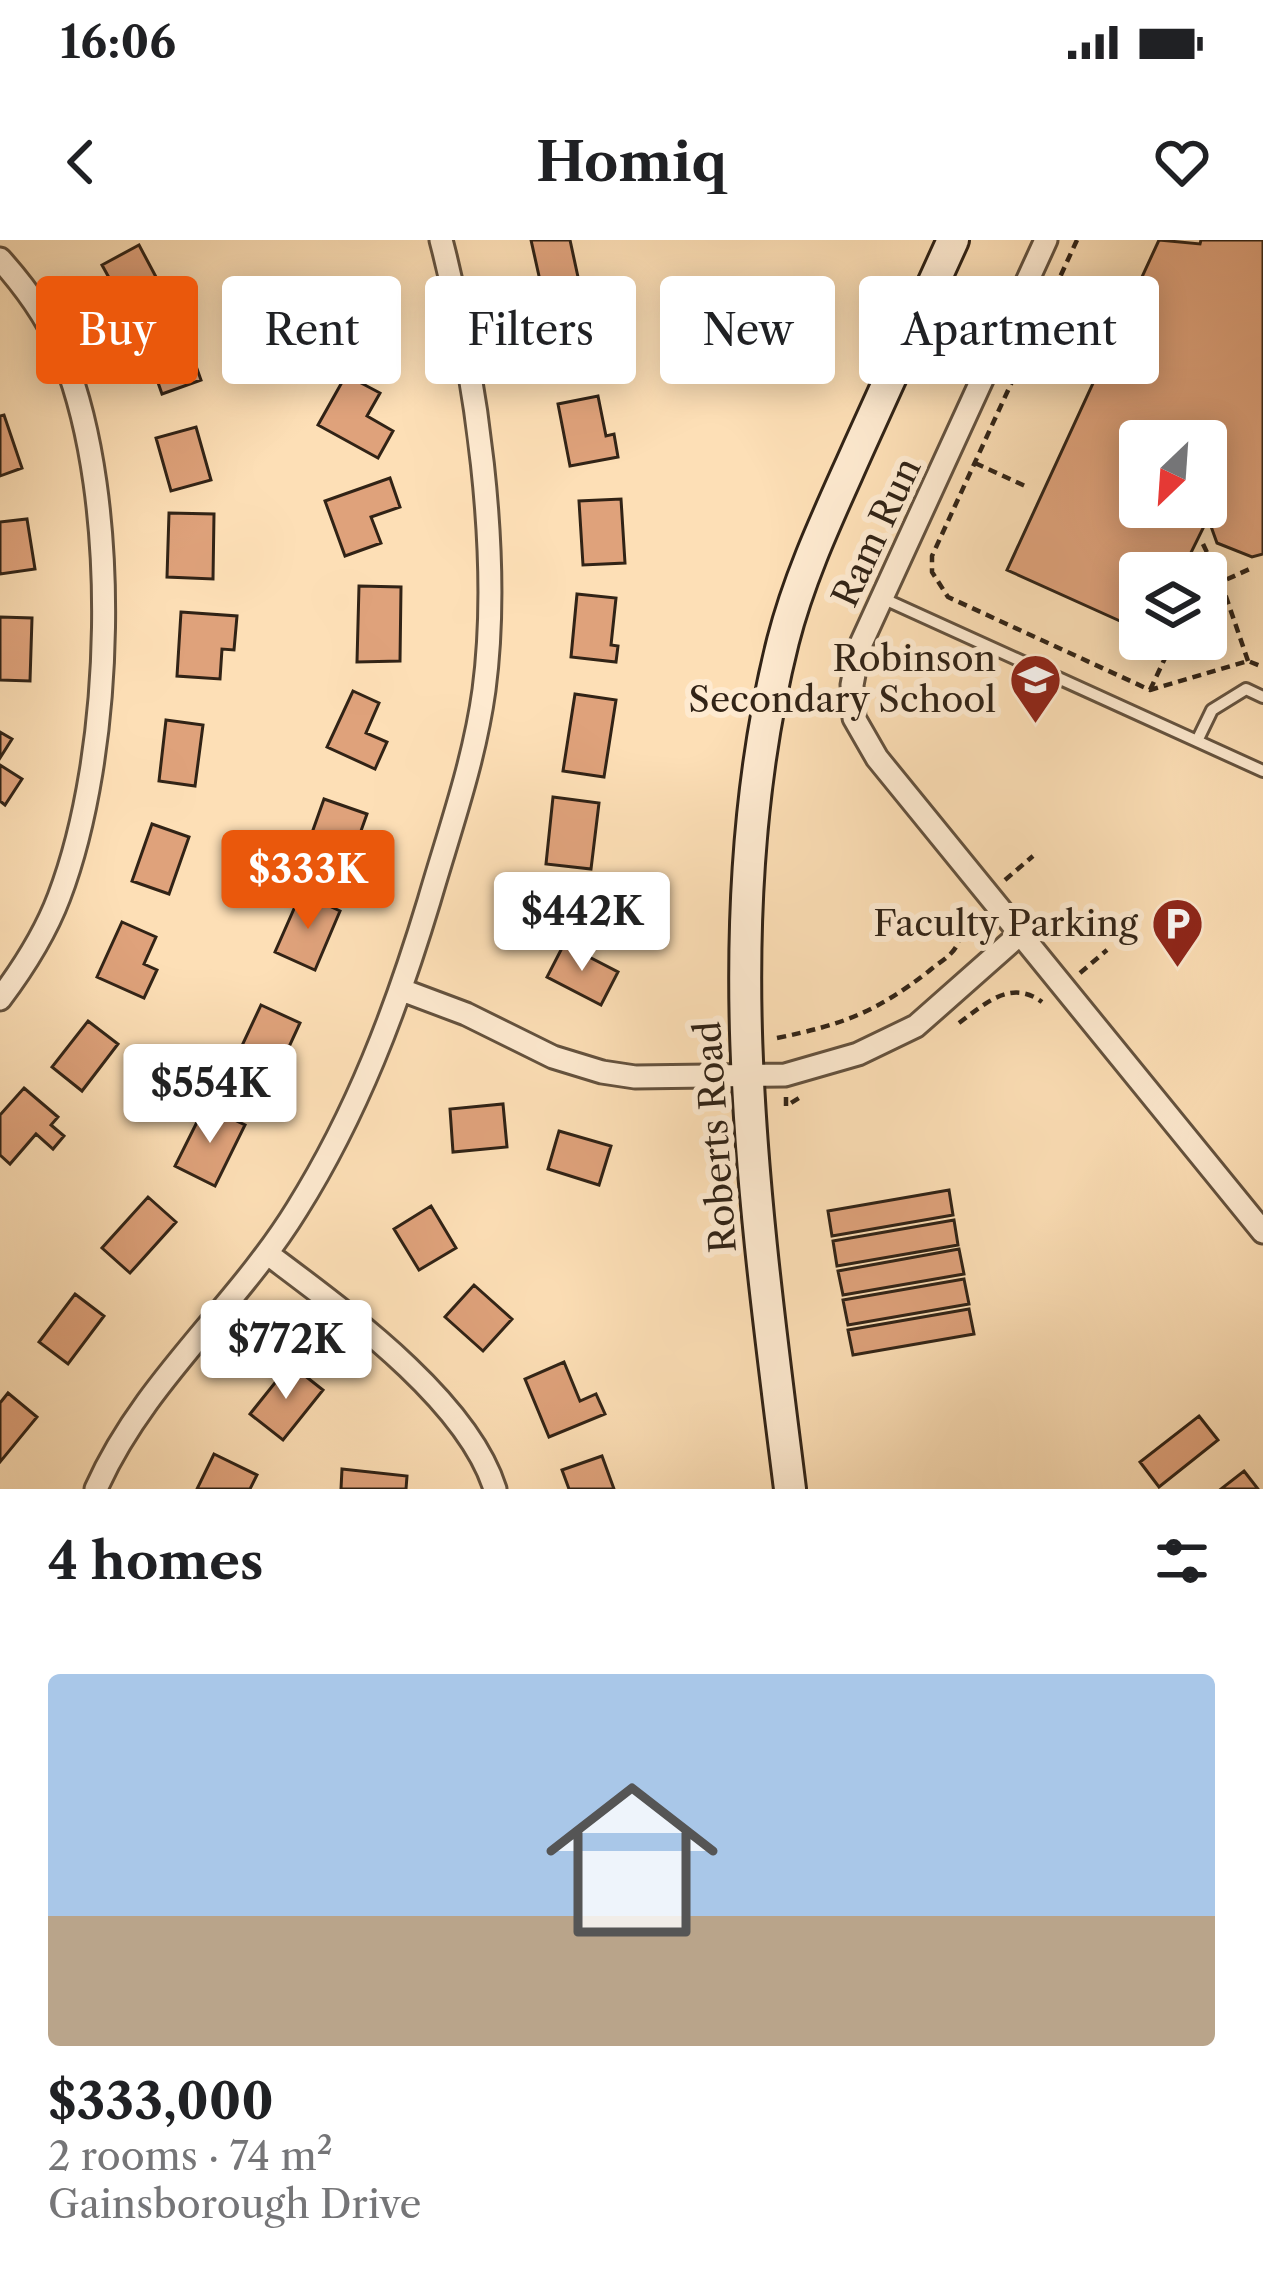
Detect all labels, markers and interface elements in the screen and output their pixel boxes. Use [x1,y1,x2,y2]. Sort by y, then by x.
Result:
text: 16:06 [60,14,176,70]
icon: back [48,129,114,195]
text: Homiq [536,129,727,195]
icon: heart [1149,129,1215,195]
chip: Buy [36,276,198,384]
chip: Rent [222,276,401,384]
chip: Filters [425,276,636,384]
chip: New [660,276,835,384]
chip: Apartment [859,276,1159,384]
north arrow [1119,420,1227,528]
map controls [1119,420,1227,660]
street label: Ram Run [822,450,930,614]
button: layers [1119,552,1227,660]
place label: Robinson Secondary School [688,636,996,721]
school or university icon: Robinson Secondary School [1007,651,1063,725]
pin: $333K [224,830,392,932]
text: $333K [248,845,368,893]
pin: $442K [498,872,666,974]
text: $442K [521,887,643,935]
parking icon: Faculty Parking [1149,895,1205,969]
place label: Faculty Parking [873,901,1139,945]
street label: Roberts Road [685,1020,745,1254]
pin: $554K [126,1044,294,1146]
text: $554K [150,1059,270,1107]
pin: $772K [202,1300,370,1402]
text: $772K [228,1315,344,1363]
icon: filters [1149,1528,1215,1594]
text: 4 homes [48,1530,263,1592]
icon: home [524,1752,740,1968]
text: $333,000 [48,2070,274,2132]
text: 2 rooms · 74 m² [48,2132,333,2180]
text: Gainsborough Drive [48,2180,421,2228]

